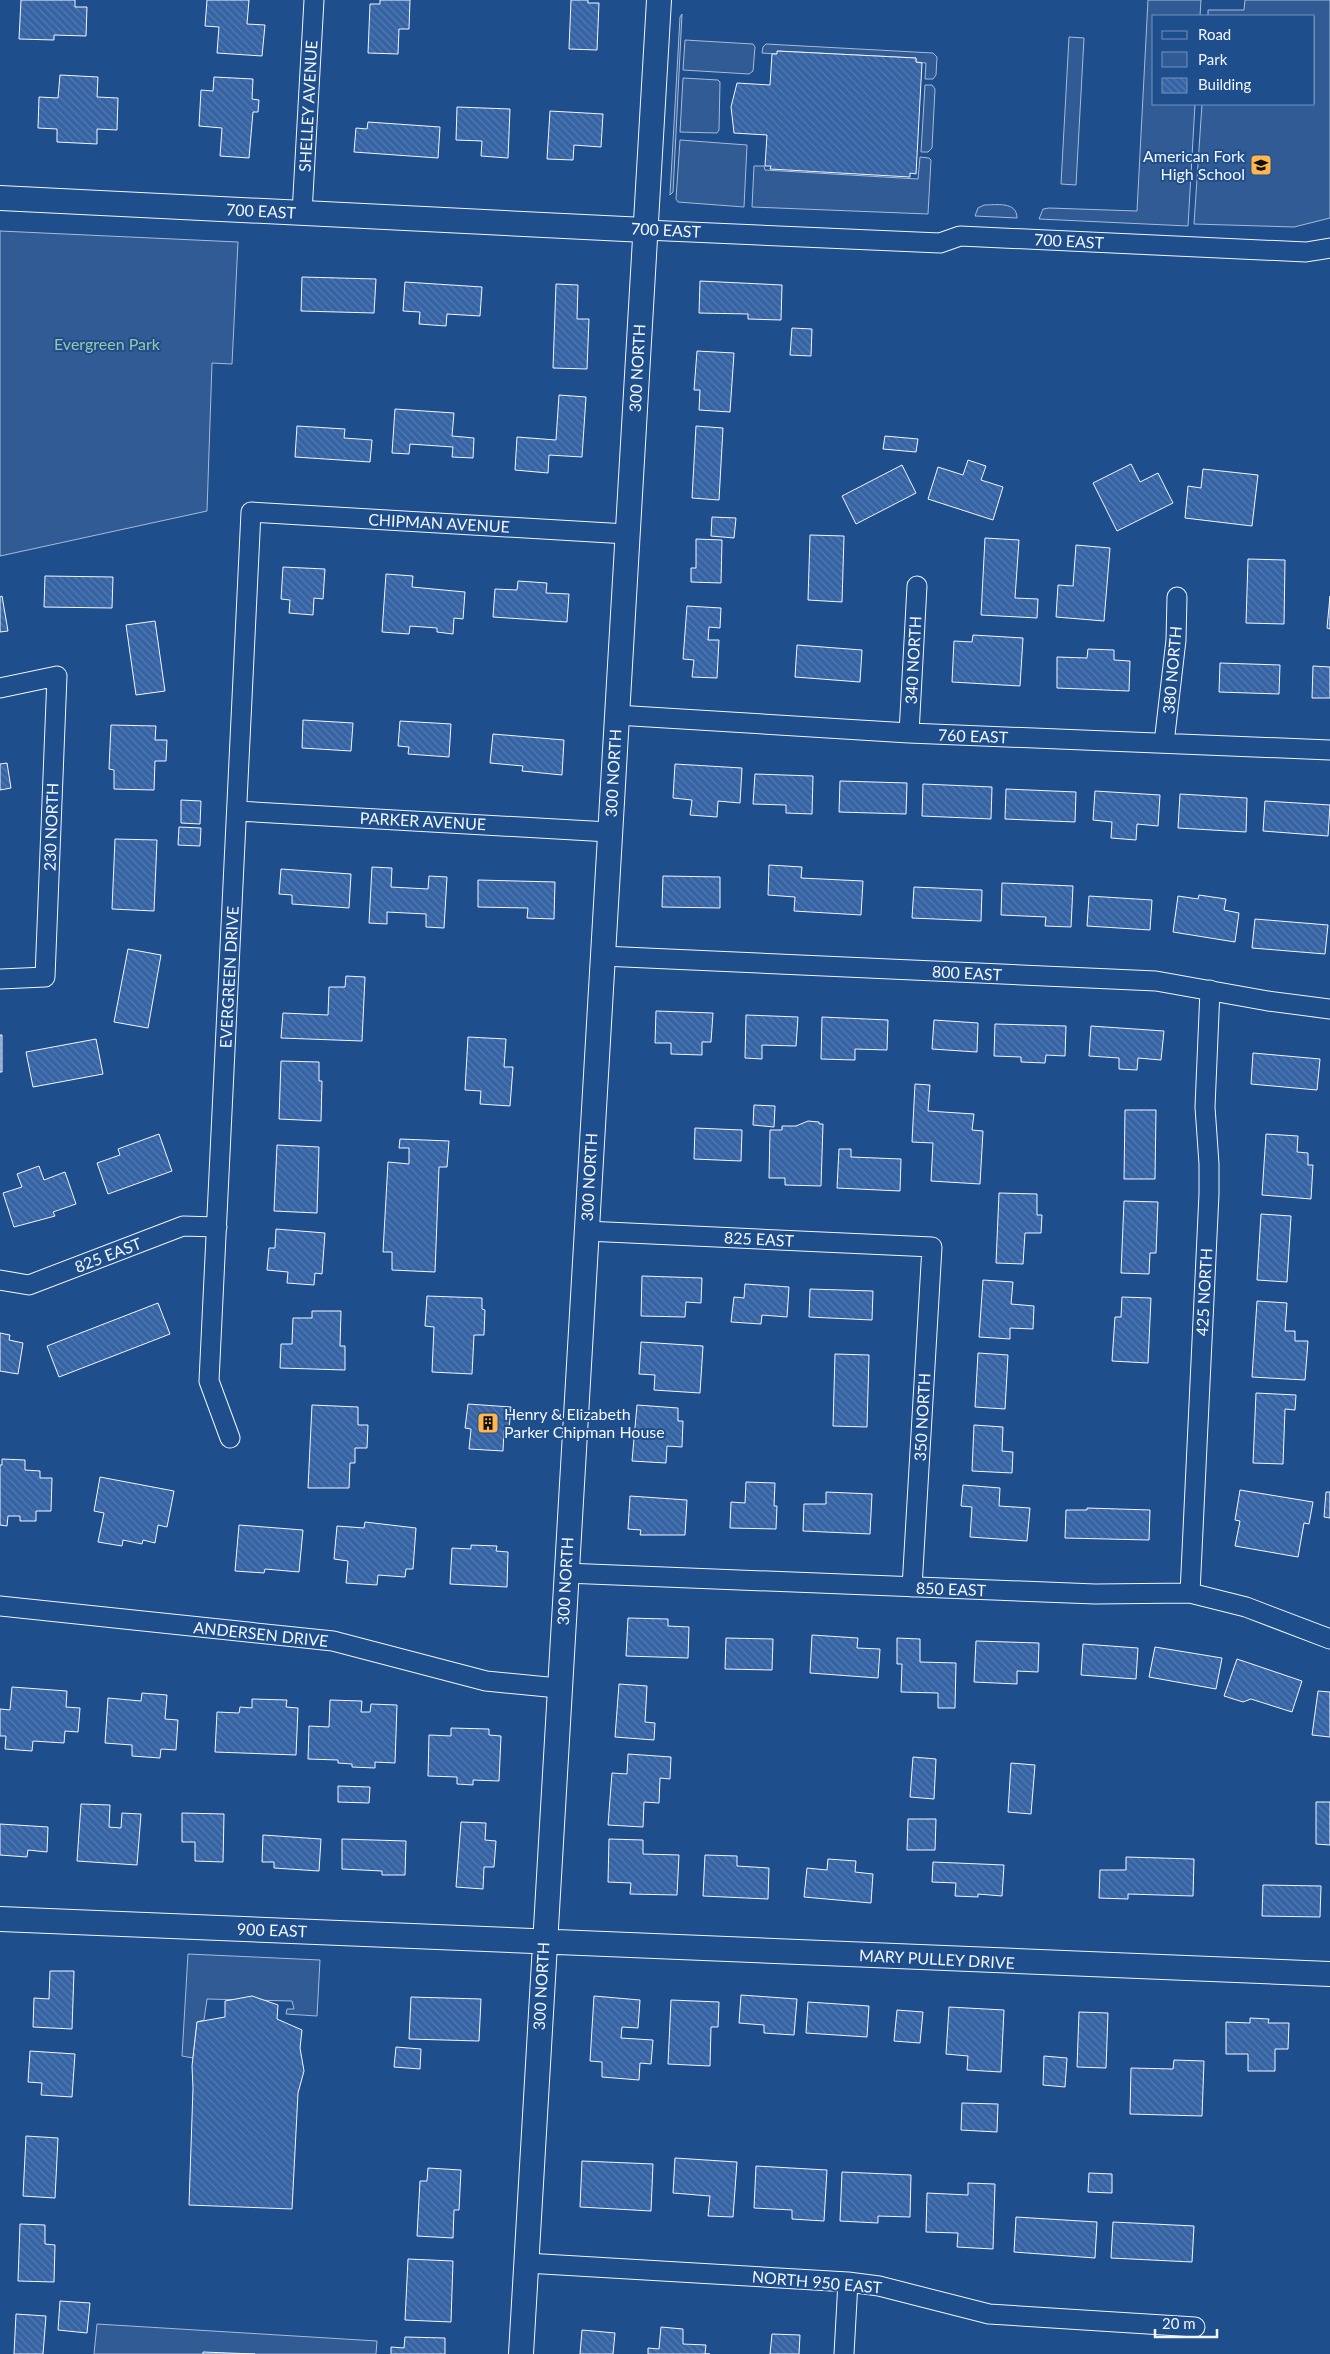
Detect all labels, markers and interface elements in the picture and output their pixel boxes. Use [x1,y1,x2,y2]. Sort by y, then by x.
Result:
legend [1152,15,1315,105]
text: Road [1198,25,1231,43]
street label: SHELLEY AVENUE [295,40,320,172]
text: Park [1198,50,1228,68]
text: Building [1198,75,1251,93]
place label: American Fork High School [1143,146,1246,183]
school or university icon: American Fork High School [1249,153,1273,177]
street label: 700 EAST [226,199,297,222]
street label: 700 EAST [631,218,702,241]
street label: 700 EAST [1034,229,1105,252]
street label: 300 NORTH [625,323,648,413]
park label: Evergreen Park [54,334,161,353]
street label: CHIPMAN AVENUE [368,509,510,536]
street label: 340 NORTH [901,615,924,705]
street label: 380 NORTH [1158,625,1185,715]
street label: 760 EAST [938,725,1009,746]
street label: 300 NORTH [601,728,624,818]
street label: 230 NORTH [39,783,62,871]
street label: PARKER AVENUE [359,808,487,833]
street label: EVERGREEN DRIVE [215,905,242,1049]
street label: 800 EAST [932,961,1003,984]
street label: 300 NORTH [577,1132,600,1222]
street label: 825 EAST [724,1227,795,1250]
street label: 825 EAST [72,1233,144,1276]
street label: 425 NORTH [1192,1247,1215,1337]
street label: 350 NORTH [910,1372,933,1462]
place label: Henry & Elizabeth Parker Chipman House [504,1404,665,1441]
building icon: Henry & Elizabeth Parker Chipman House [476,1411,500,1435]
street label: 300 NORTH [553,1536,576,1626]
street label: 850 EAST [916,1578,987,1599]
street label: ANDERSEN DRIVE [193,1617,329,1650]
street label: 900 EAST [237,1919,308,1940]
street label: 300 NORTH [529,1941,552,2031]
street label: MARY PULLEY DRIVE [859,1945,1015,1972]
street label: NORTH 950 EAST [751,2266,883,2297]
scale bar [1155,2306,1218,2338]
text: 20 m [1162,2314,1196,2332]

